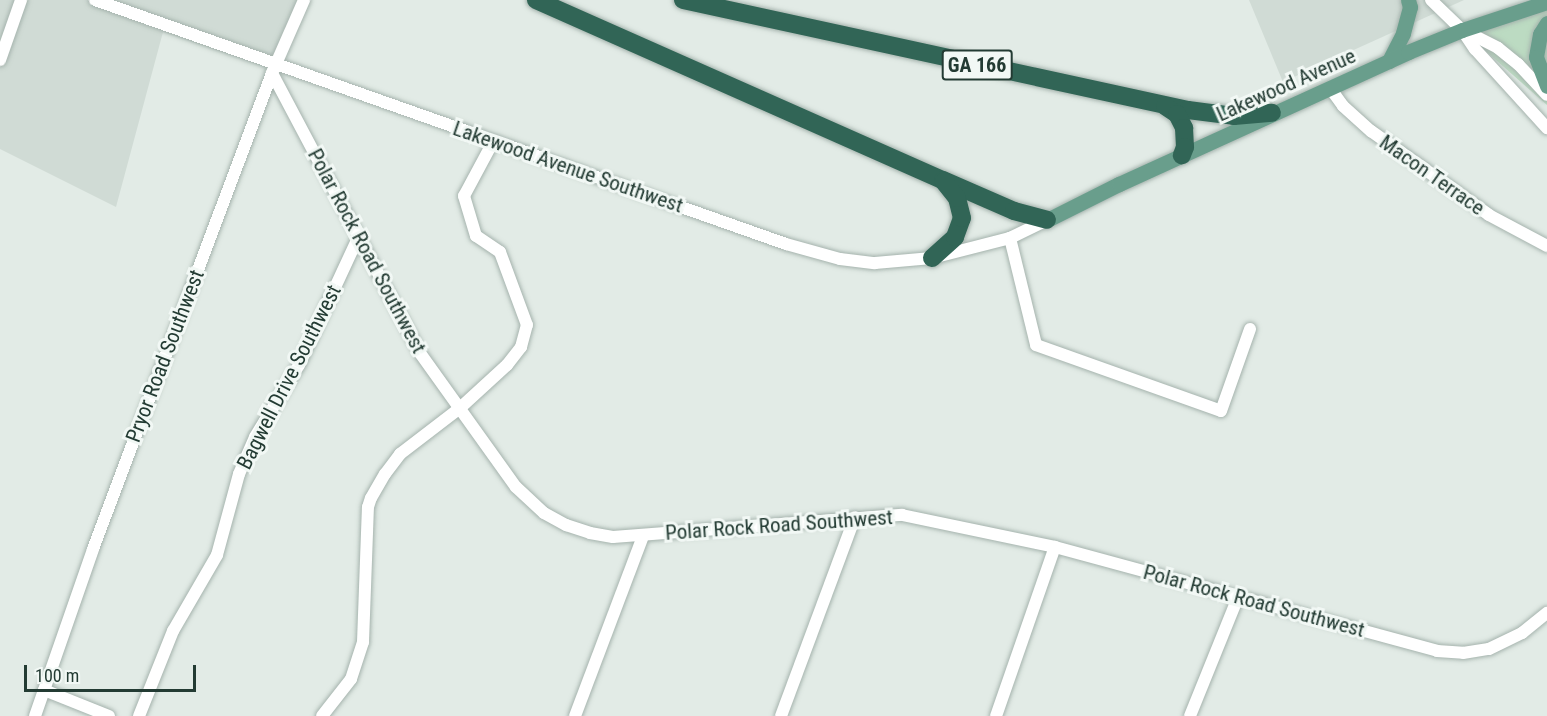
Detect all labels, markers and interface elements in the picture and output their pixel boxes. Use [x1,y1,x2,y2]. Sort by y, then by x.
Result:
street label: Lakewood Avenue [1213,43,1359,127]
road number: GA 166 [941,48,1013,82]
street label: Lakewood Avenue Southwest [450,116,686,218]
street label: Macon Terrace [1374,129,1490,221]
street label: Polar Rock Road Southwest [302,144,432,358]
street label: Pryor Road Southwest [120,266,210,446]
street label: Bagwell Drive Southwest [232,281,346,473]
street label: Polar Rock Road Southwest [664,504,894,546]
street label: Polar Rock Road Southwest [1141,559,1367,643]
scale bar [27,653,200,691]
text: 100 m [35,665,79,686]

